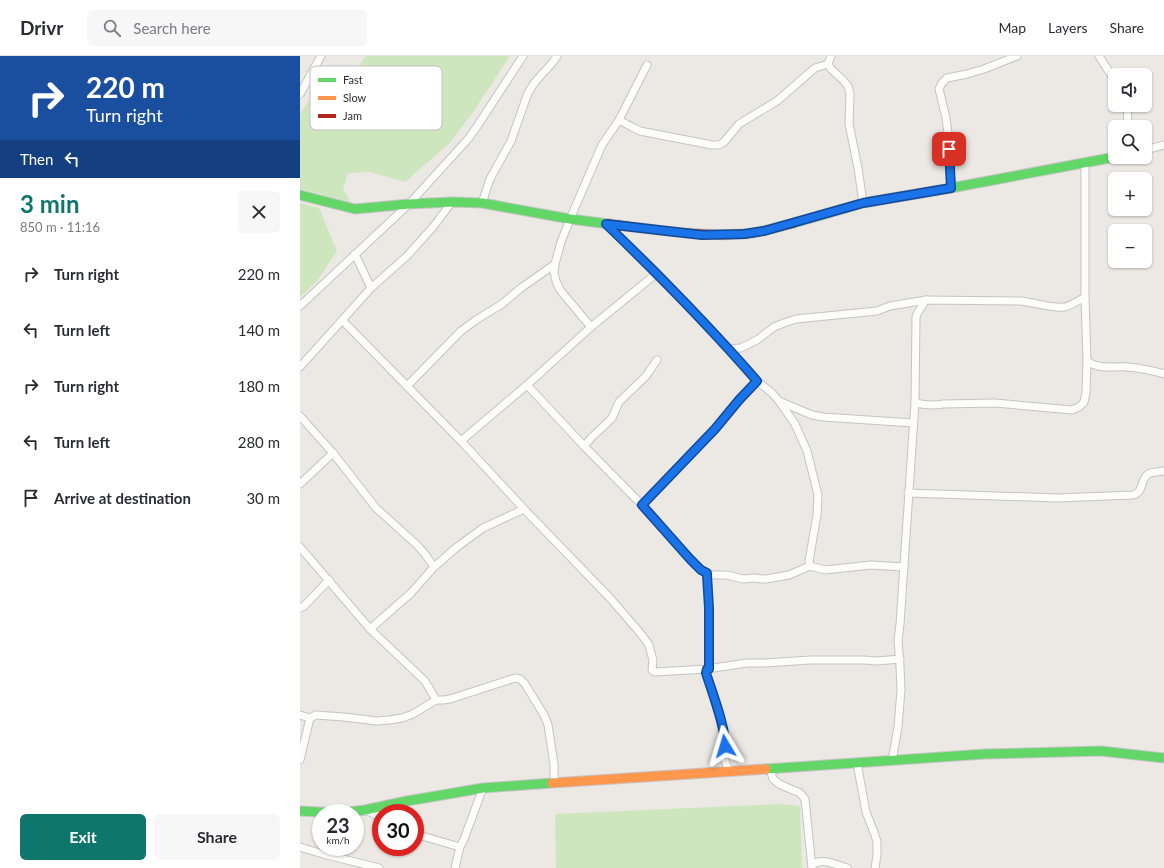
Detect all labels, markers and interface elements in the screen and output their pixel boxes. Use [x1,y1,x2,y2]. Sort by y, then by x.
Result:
search box [87,10,367,46]
text: Drivr [20,16,63,39]
icon: search [101,17,123,39]
text: Search here [133,19,211,37]
text: Map [998,19,1026,36]
text: Layers [1048,19,1088,36]
text: Share [1110,19,1144,36]
legend [310,66,442,130]
map controls [1108,68,1152,268]
button: sound [1108,68,1152,112]
text: 220 m [86,70,165,104]
icon: right [20,72,72,124]
text: Fast [343,73,363,86]
text: Slow [343,91,367,104]
text: Turn right [86,104,163,126]
text: Jam [343,109,362,122]
button: search [1108,120,1152,164]
pin [932,132,966,166]
icon: arrive [938,138,960,160]
icon: left [61,148,83,170]
text: Then [20,150,53,168]
button: + [1108,172,1152,216]
text: 3 min [20,189,80,218]
button: close [238,191,280,233]
text: 850 m · 11:16 [20,219,100,235]
button: − [1108,224,1152,268]
icon: right [20,263,42,285]
text: Turn right [54,265,119,283]
text: 220 m [238,265,280,283]
icon: left [20,319,42,341]
text: Turn left [54,321,110,339]
text: 140 m [238,321,280,339]
icon: right [20,375,42,397]
text: Turn right [54,377,119,395]
text: 180 m [238,377,280,395]
icon: left [20,431,42,453]
text: Turn left [54,433,110,451]
text: 280 m [238,433,280,451]
icon: arrive [20,487,42,509]
text: Arrive at destination [54,489,191,507]
text: 30 m [246,489,280,507]
position arrow [704,725,746,767]
speed limit sign: 30 [372,804,424,856]
text: 23 [326,813,350,837]
button: Exit [20,814,146,860]
button: Share [154,814,280,860]
text: km/h [326,834,350,846]

